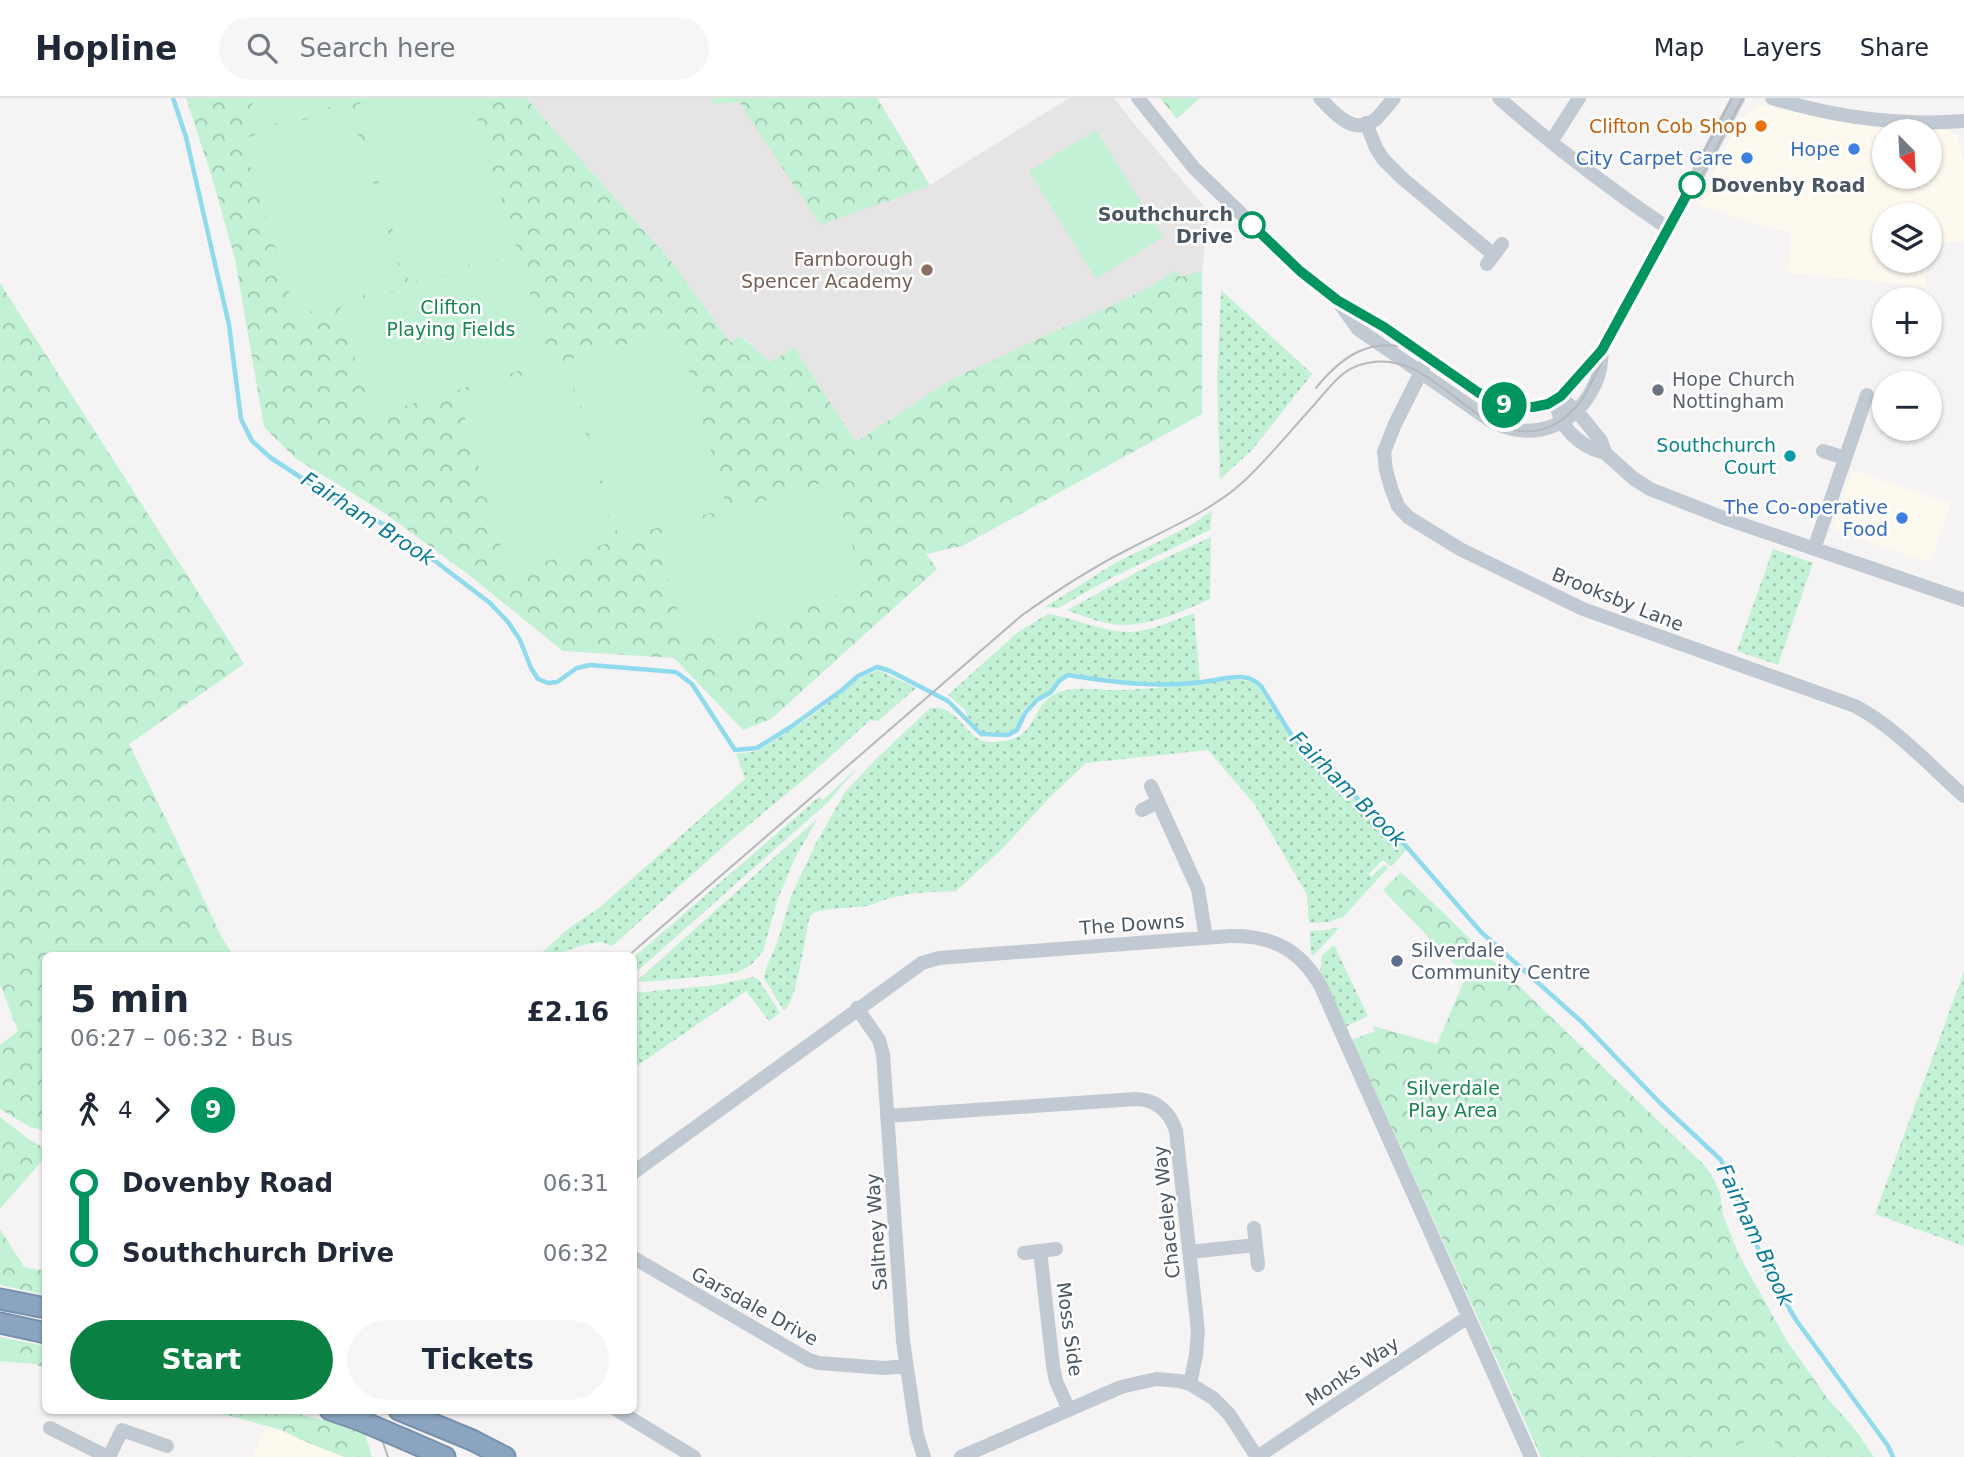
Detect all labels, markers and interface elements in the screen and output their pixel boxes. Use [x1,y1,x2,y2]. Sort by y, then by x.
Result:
search box [219,17,709,80]
text: Hopline [35,29,177,68]
icon: search [243,29,281,67]
text: Search here [299,33,456,63]
text: Map [1654,34,1704,62]
text: Layers [1742,34,1822,62]
text: Share [1860,34,1929,62]
place label: Clifton Cob Shop [1589,115,1747,137]
marker: Clifton Cob Shop [1753,118,1769,134]
north arrow [1872,119,1942,189]
map controls [1872,119,1942,441]
place label: Hope [1790,138,1840,160]
marker: Hope [1846,141,1862,157]
place label: City Carpet Care [1576,147,1733,169]
marker: City Carpet Care [1739,150,1755,166]
marker: Dovenby Road [1679,172,1705,198]
place label: Dovenby Road [1711,174,1865,196]
place label: Southchurch Drive [1098,203,1233,247]
button: layers [1872,203,1942,273]
marker: Southchurch Drive [1239,212,1265,238]
place label: Farnborough Spencer Academy [741,248,913,292]
marker: Farnborough Spencer Academy [919,262,935,278]
button: + [1872,287,1942,357]
park label: Clifton Playing Fields [387,296,515,340]
place label: Hope Church Nottingham [1672,368,1795,412]
button: − [1872,371,1942,441]
line badge: 9 [1481,382,1527,428]
marker: Hope Church Nottingham [1650,382,1666,398]
text: 9 [1496,391,1512,419]
place label: Southchurch Court [1656,434,1776,478]
marker: Southchurch Court [1782,448,1798,464]
water label: Fairham Brook [297,467,440,571]
place label: The Co-operative Food [1723,496,1888,540]
marker: The Co-operative Food [1894,510,1910,526]
street label: Brooksby Lane [1549,563,1687,635]
water label: Fairham Brook [1285,726,1411,852]
street label: The Downs [1078,909,1185,939]
place label: Silverdale Community Centre [1411,939,1591,983]
marker: Silverdale Community Centre [1389,953,1405,969]
text: 5 min [70,977,189,1021]
text: £2.16 [527,997,609,1027]
text: 06:27 – 06:32 · Bus [70,1025,293,1051]
park label: Silverdale Play Area [1406,1077,1500,1121]
icon: walk [70,1091,108,1129]
icon: forward [143,1091,181,1129]
text: 9 [205,1096,221,1124]
text: 4 [118,1097,133,1123]
street label: Chaceley Way [1148,1144,1184,1280]
water label: Fairham Brook [1712,1160,1799,1310]
text: Dovenby Road [122,1168,333,1198]
text: 06:31 [543,1170,609,1196]
street label: Saltney Way [861,1172,891,1292]
text: Southchurch Drive [122,1238,394,1268]
text: 06:32 [543,1240,609,1266]
street label: Garsdale Drive [688,1262,822,1350]
street label: Moss Side [1052,1280,1088,1378]
button: Start [70,1320,333,1400]
button: Tickets [347,1320,609,1400]
street label: Monks Way [1301,1332,1403,1410]

